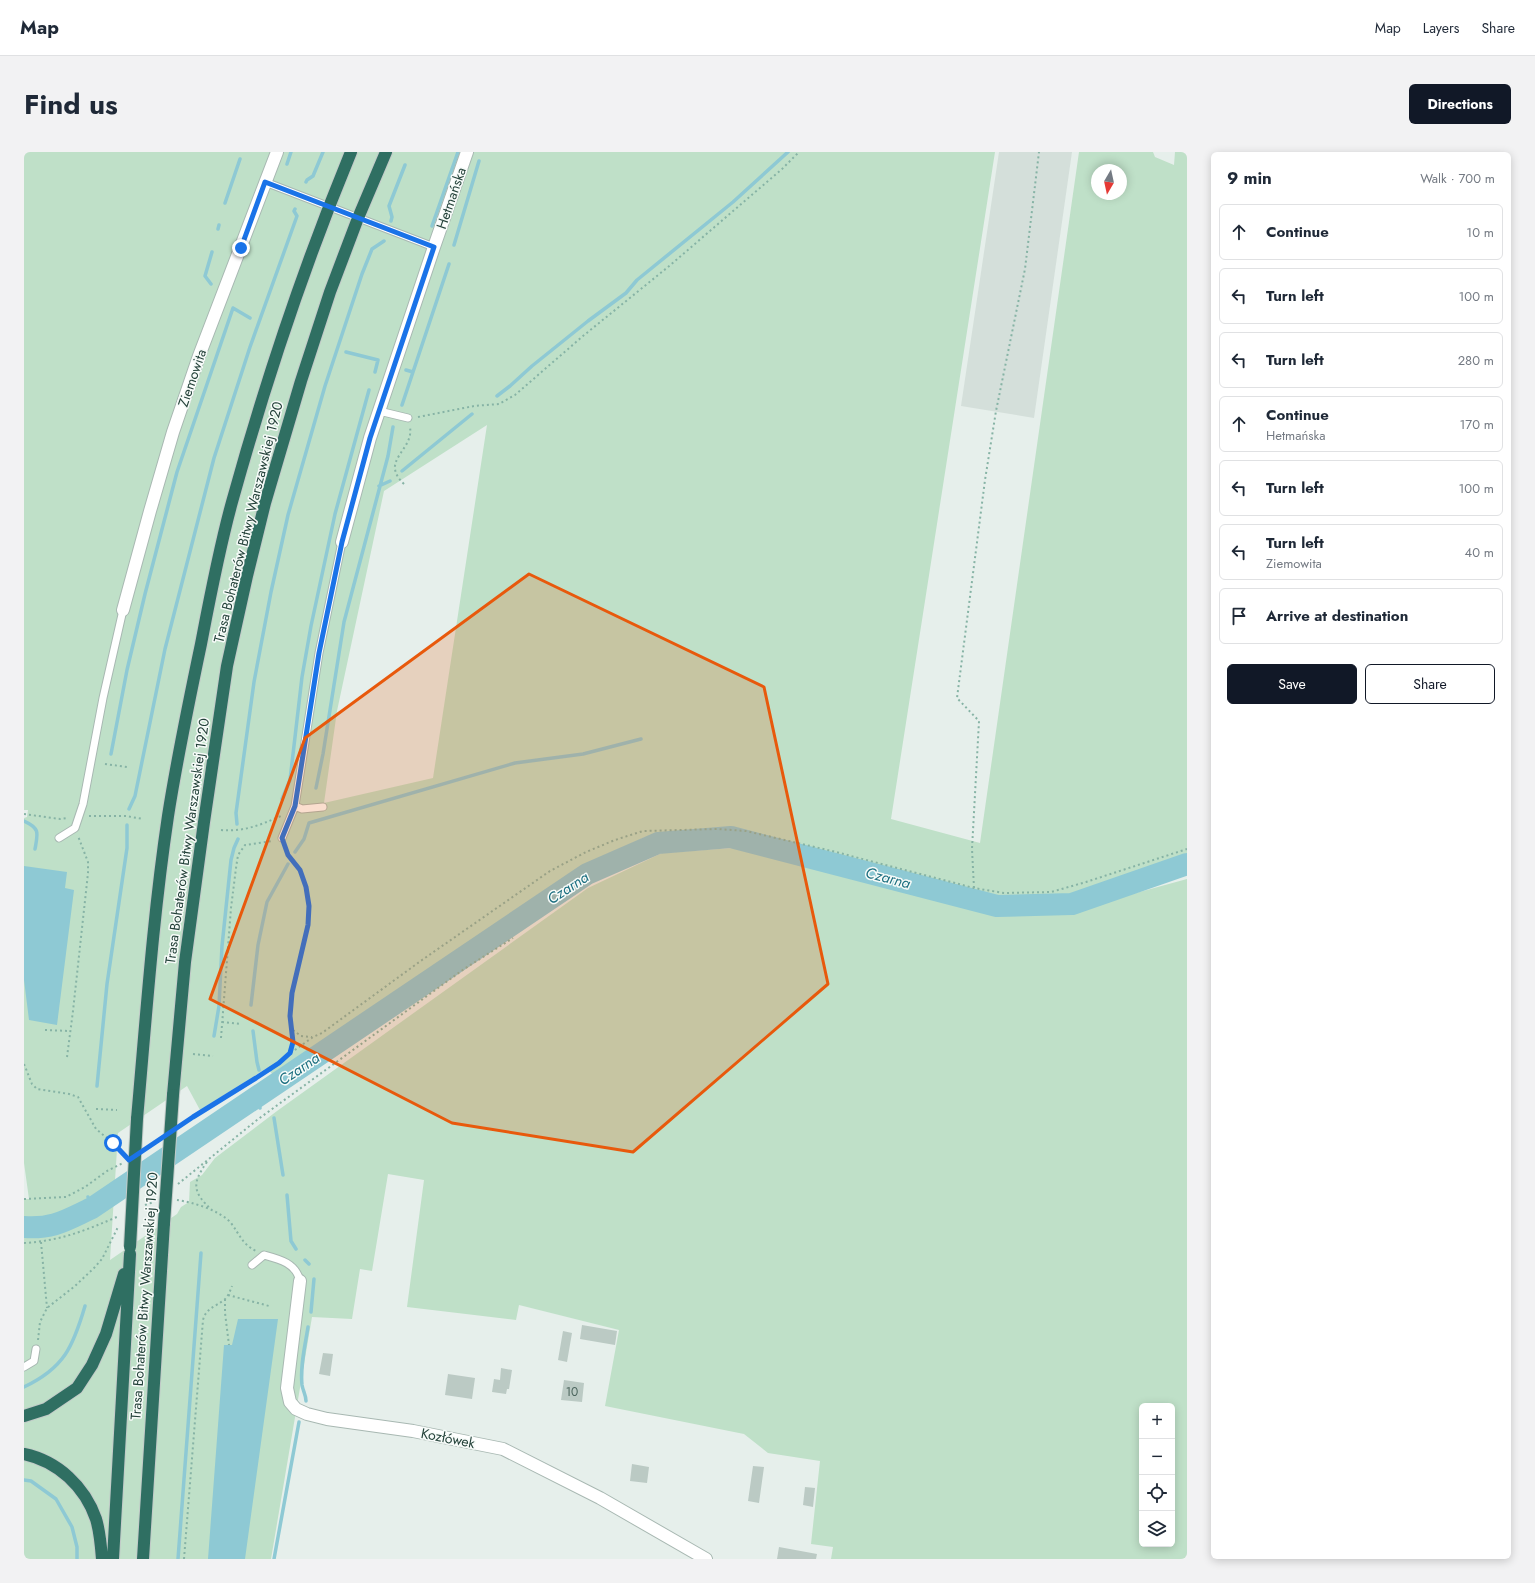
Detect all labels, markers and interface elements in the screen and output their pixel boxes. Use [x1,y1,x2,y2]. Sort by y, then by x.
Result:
text: Map [20,14,59,41]
text: Map [1375,18,1401,38]
text: Layers [1423,18,1459,38]
text: Share [1481,18,1515,38]
text: Find us [24,84,118,125]
button: Directions [1409,84,1511,124]
street label: Hetmańska [431,164,471,232]
north arrow [1091,164,1127,200]
text: 9 min [1227,166,1272,190]
text: Walk · 700 m [1420,169,1495,188]
icon: ahead [1228,221,1250,243]
text: Continue [1266,221,1329,243]
text: 10 m [1466,223,1494,242]
route end [232,239,250,257]
icon: left [1228,285,1250,307]
text: Turn left [1266,285,1324,307]
text: 100 m [1459,287,1494,306]
street label: Ziemowita [173,346,211,410]
icon: left [1228,349,1250,371]
text: Turn left [1266,349,1324,371]
text: 280 m [1458,351,1494,370]
street label: Trasa Bohaterów Bitwy Warszawskiej 1920 [208,399,288,645]
text: Continue [1266,404,1329,426]
icon: ahead [1228,413,1250,435]
text: 170 m [1459,415,1494,434]
text: Hetmańska [1266,426,1326,445]
icon: left [1228,477,1250,499]
text: Turn left [1266,477,1324,499]
text: 100 m [1459,479,1494,498]
text: Turn left [1266,532,1324,554]
icon: left [1228,541,1250,563]
text: 40 m [1465,543,1494,562]
text: Ziemowita [1266,554,1322,573]
icon: arrive [1228,605,1250,627]
text: Arrive at destination [1266,605,1408,627]
button: Save [1227,664,1357,704]
button: Share [1365,664,1495,704]
street label: Trasa Bohaterów Bitwy Warszawskiej 1920 [160,717,214,965]
water label: Czarna [863,861,914,895]
water label: Czarna [543,866,594,910]
water label: Czarna [274,1047,325,1091]
route start [104,1134,122,1152]
street label: Trasa Bohaterów Bitwy Warszawskiej 1920 [125,1172,163,1420]
house number: 10 [566,1383,578,1401]
map controls [1139,1403,1175,1547]
button: + [1139,1403,1175,1439]
street label: Kozłówek [419,1423,478,1453]
button: − [1139,1439,1175,1475]
button: locate [1139,1475,1175,1511]
button: layers [1139,1511,1175,1547]

